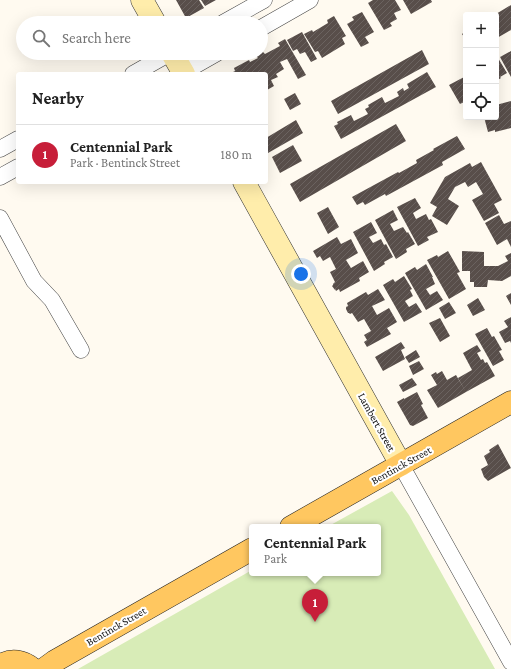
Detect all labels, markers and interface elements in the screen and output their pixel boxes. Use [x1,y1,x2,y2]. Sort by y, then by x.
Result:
map controls [463,12,499,120]
button: + [463,12,499,48]
search box [16,16,268,60]
icon: search [30,27,52,49]
text: Search here [62,30,131,46]
button: − [463,48,499,84]
button: locate [463,84,499,120]
text: Nearby [32,89,84,108]
text: Centennial Park [70,139,172,155]
text: 1 [43,147,47,162]
text: 180 m [220,147,252,162]
text: Park · Bentinck Street [70,155,180,170]
your location [291,264,311,284]
street label: Lambert Street [356,391,398,454]
street label: Bentinck Street [369,443,433,486]
popup [249,524,381,576]
text: Centennial Park [264,535,366,551]
text: Park [264,551,287,566]
pin: 1 [302,589,328,622]
street label: Bentinck Street [84,604,148,648]

